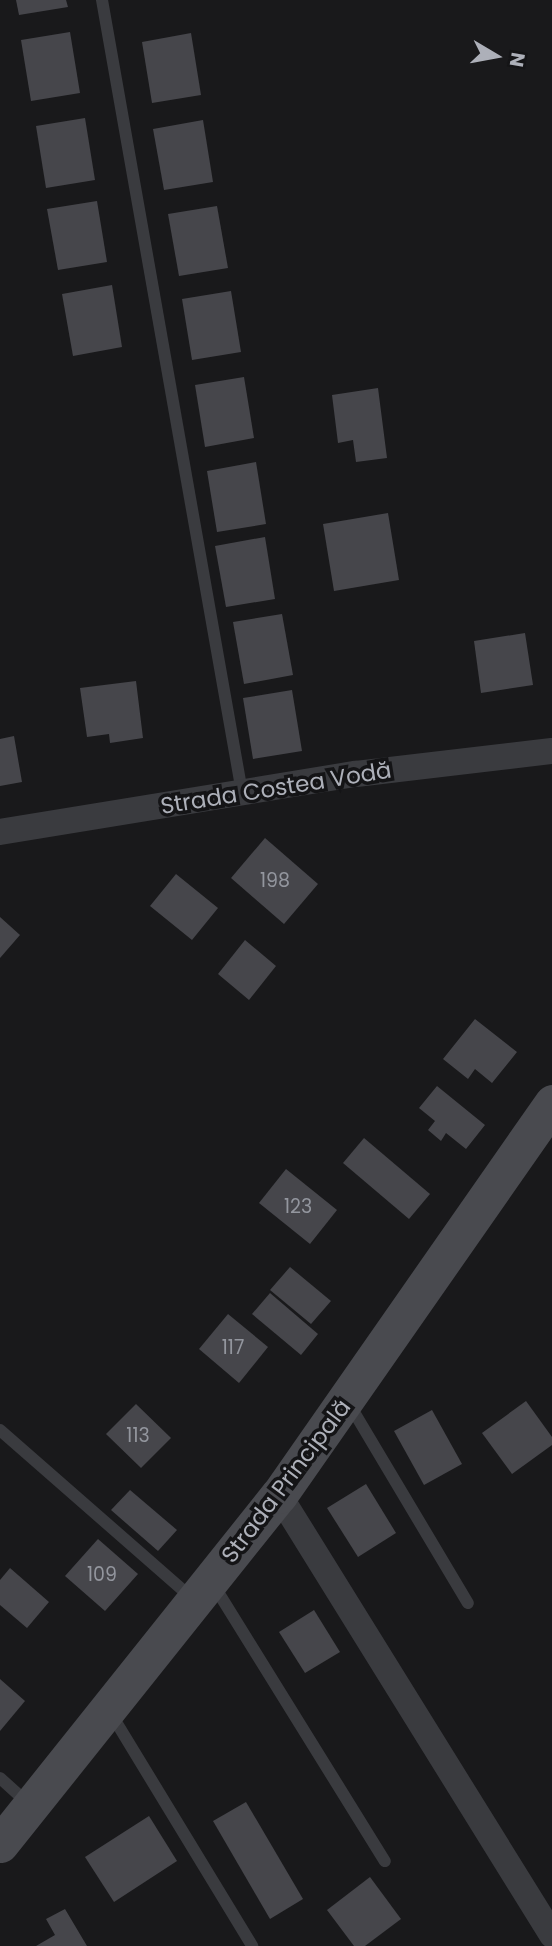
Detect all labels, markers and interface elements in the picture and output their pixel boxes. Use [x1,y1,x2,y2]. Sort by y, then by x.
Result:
north arrow [461,21,531,91]
text: N [503,50,532,69]
street label: Strada Costea Vodă [159,756,393,820]
house number: 198 [260,870,290,892]
house number: 123 [284,1196,312,1218]
house number: 117 [222,1337,244,1359]
street label: Strada Principală [216,1394,356,1568]
house number: 113 [126,1425,150,1447]
house number: 109 [87,1564,117,1586]

